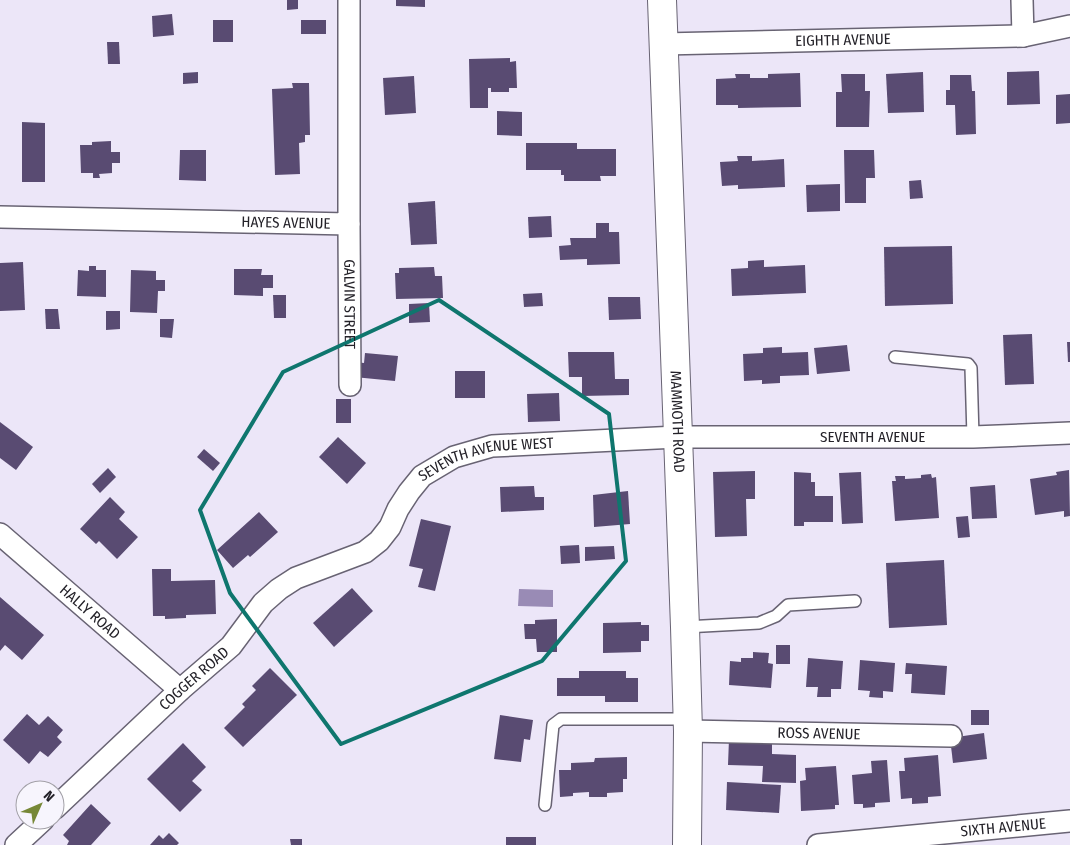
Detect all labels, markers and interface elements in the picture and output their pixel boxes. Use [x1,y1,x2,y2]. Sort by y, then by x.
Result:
street label: EIGHTH AVENUE [795,30,891,50]
street label: HAYES AVENUE [241,213,331,233]
street label: GALVIN STREET [340,259,359,349]
street label: MAMMOTH ROAD [667,370,688,473]
street label: SEVENTH AVENUE [820,428,925,446]
street label: SEVENTH AVENUE WEST [415,434,554,485]
street label: HALLY ROAD [56,581,124,643]
street label: COGGER ROAD [155,643,232,714]
street label: ROSS AVENUE [777,724,861,743]
north arrow [15,780,65,830]
text: N [40,787,58,805]
street label: SIXTH AVENUE [960,814,1047,840]

